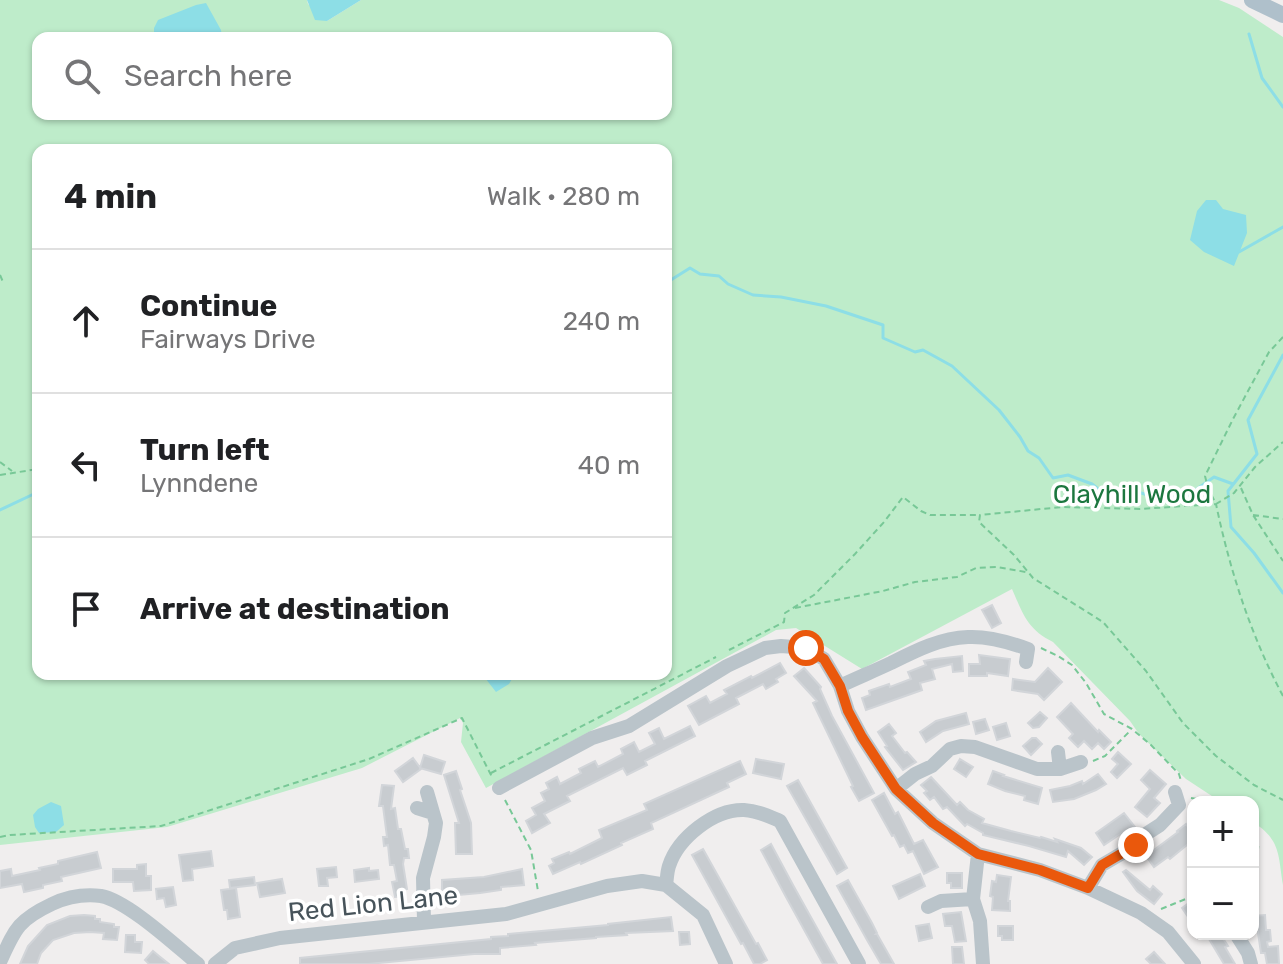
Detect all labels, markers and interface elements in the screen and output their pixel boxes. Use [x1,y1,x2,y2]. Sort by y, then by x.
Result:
search box [32,32,672,120]
icon: search [60,54,104,98]
text: Search here [124,58,292,94]
text: 4 min [64,176,157,217]
text: Walk · 280 m [487,181,640,212]
text: Continue [140,288,277,324]
icon: ahead [64,299,108,343]
text: 240 m [563,306,640,337]
text: Fairways Drive [140,324,316,355]
text: Turn left [140,432,270,468]
icon: left [64,443,108,487]
text: 40 m [578,450,640,481]
text: Lynndene [140,468,258,499]
park label: Clayhill Wood [1053,479,1211,510]
icon: arrive [64,587,108,631]
text: Arrive at destination [140,591,450,627]
route start [788,630,824,666]
map controls [1187,796,1259,940]
button: + [1187,796,1259,868]
route end [1118,827,1154,863]
button: − [1187,868,1259,940]
street label: Red Lion Lane [287,880,459,928]

